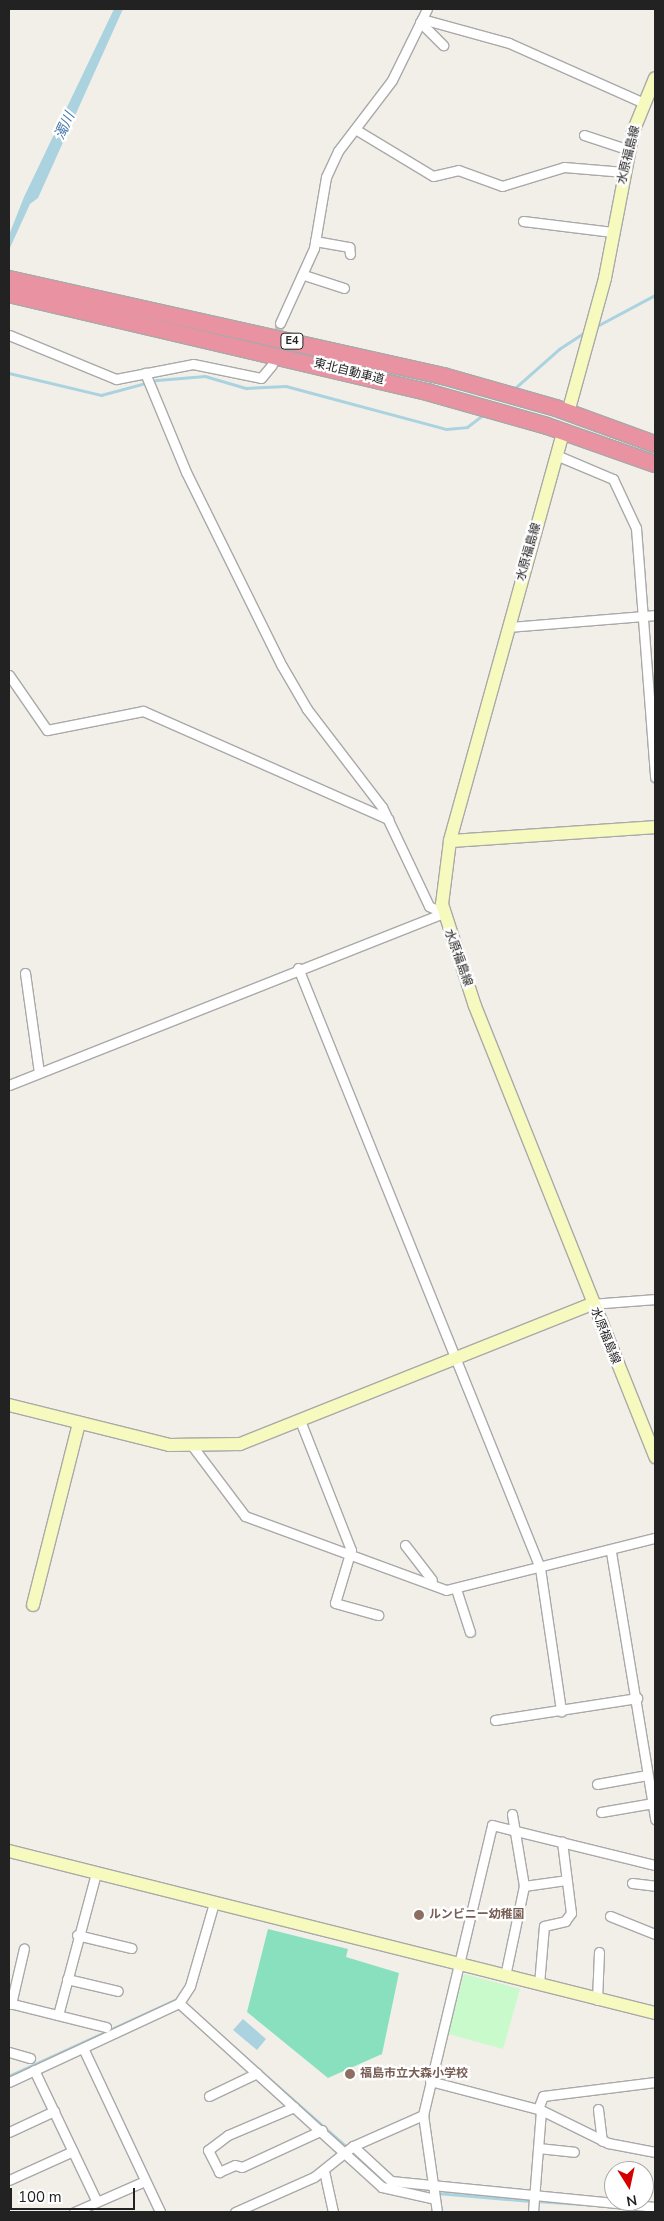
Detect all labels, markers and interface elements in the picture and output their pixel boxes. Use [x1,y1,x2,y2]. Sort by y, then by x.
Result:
water label: 濁川 [51,110,79,142]
street label: 水原福島線 [615,124,643,186]
road number: E4 [280,332,304,350]
street label: 東北自動車道 [312,356,386,388]
street label: 水原福島線 [514,521,544,583]
street label: 水原福島線 [441,927,475,989]
street label: 水原福島線 [587,1305,623,1367]
place label: ルンビニー幼稚園 [429,1908,525,1922]
marker: ルンビニー幼稚園 [413,1909,425,1921]
place label: 福島市立大森小学校 [360,2067,468,2081]
marker: 福島市立大森小学校 [344,2068,356,2080]
north arrow [604,2161,654,2211]
scale bar [12,2178,138,2210]
text: 100 m [18,2187,62,2207]
text: N [625,2190,638,2211]

